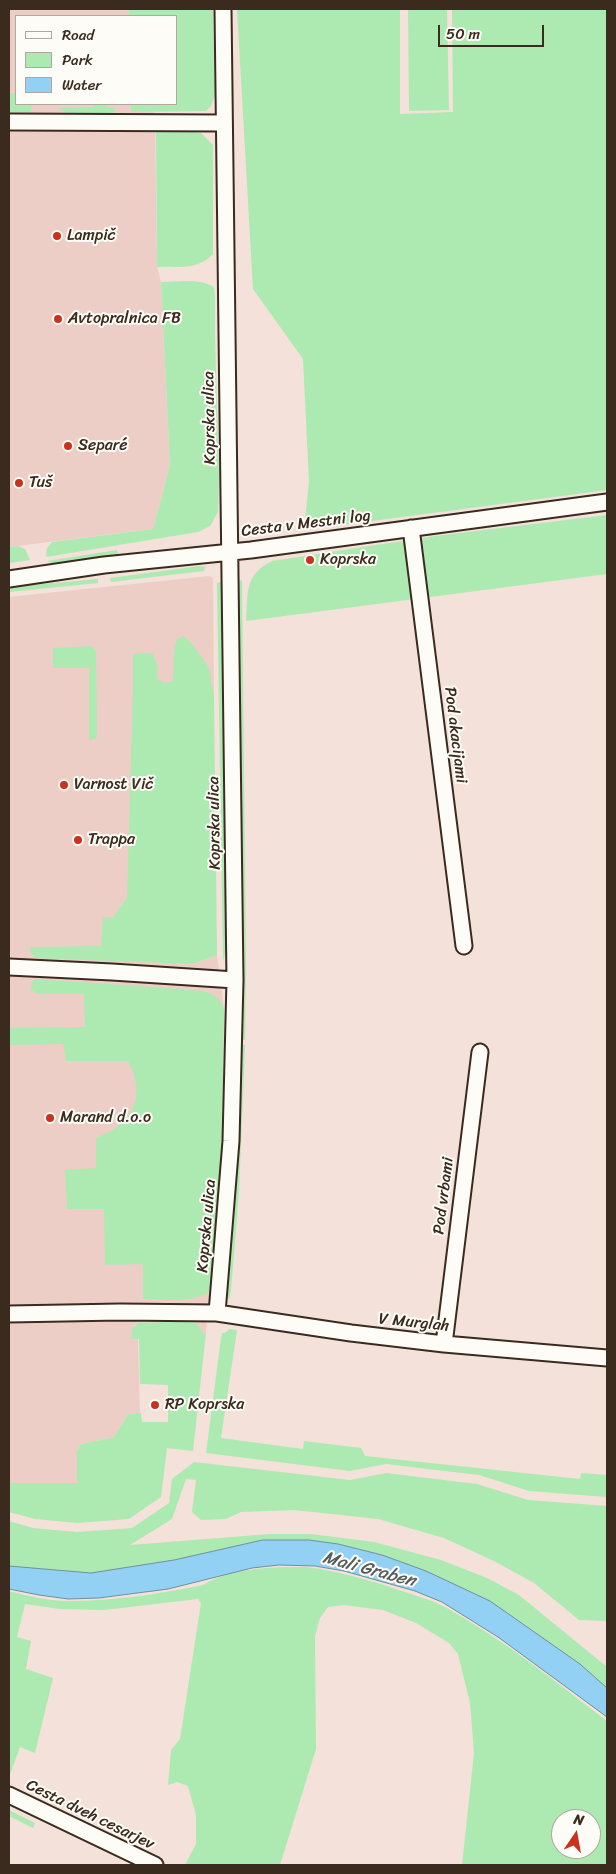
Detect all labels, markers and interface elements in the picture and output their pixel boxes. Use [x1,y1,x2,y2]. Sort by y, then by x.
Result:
legend [15,15,178,105]
scale bar [441,15,547,47]
text: 50 m [446,21,480,47]
text: Road [62,22,94,48]
text: Park [62,47,93,73]
text: Water [62,72,102,98]
place label: Lampič [67,226,116,246]
marker: Lampič [51,230,63,242]
place label: Avtopralnica FB [68,309,181,329]
marker: Avtopralnica FB [52,313,64,325]
street label: Koprska ulica [200,371,220,465]
place label: Separé [78,436,128,456]
marker: Separé [62,440,74,452]
place label: Tuš [29,473,52,493]
marker: Tuš [13,477,25,489]
street label: Cesta v Mestni log [240,507,372,541]
place label: Koprska [320,550,376,570]
marker: Koprska [304,554,316,566]
street label: Pod akacijami [440,686,470,784]
place label: Varnost Vič [74,775,153,795]
street label: Koprska ulica [205,776,225,870]
marker: Varnost Vič [58,779,70,791]
place label: Trappa [88,830,135,850]
marker: Trappa [72,834,84,846]
place label: Marand d.o.o [60,1108,151,1128]
marker: Marand d.o.o [44,1112,56,1124]
street label: Pod vrbami [430,1156,458,1236]
street label: Koprska ulica [193,1179,221,1273]
street label: V Murglah [378,1310,450,1336]
place label: RP Koprska [165,1395,244,1415]
marker: RP Koprska [149,1399,161,1411]
water label: Mali Graben [320,1547,418,1593]
street label: Cesta dveh cesarjev [23,1776,157,1854]
text: N [572,1807,586,1833]
north arrow [551,1809,601,1859]

